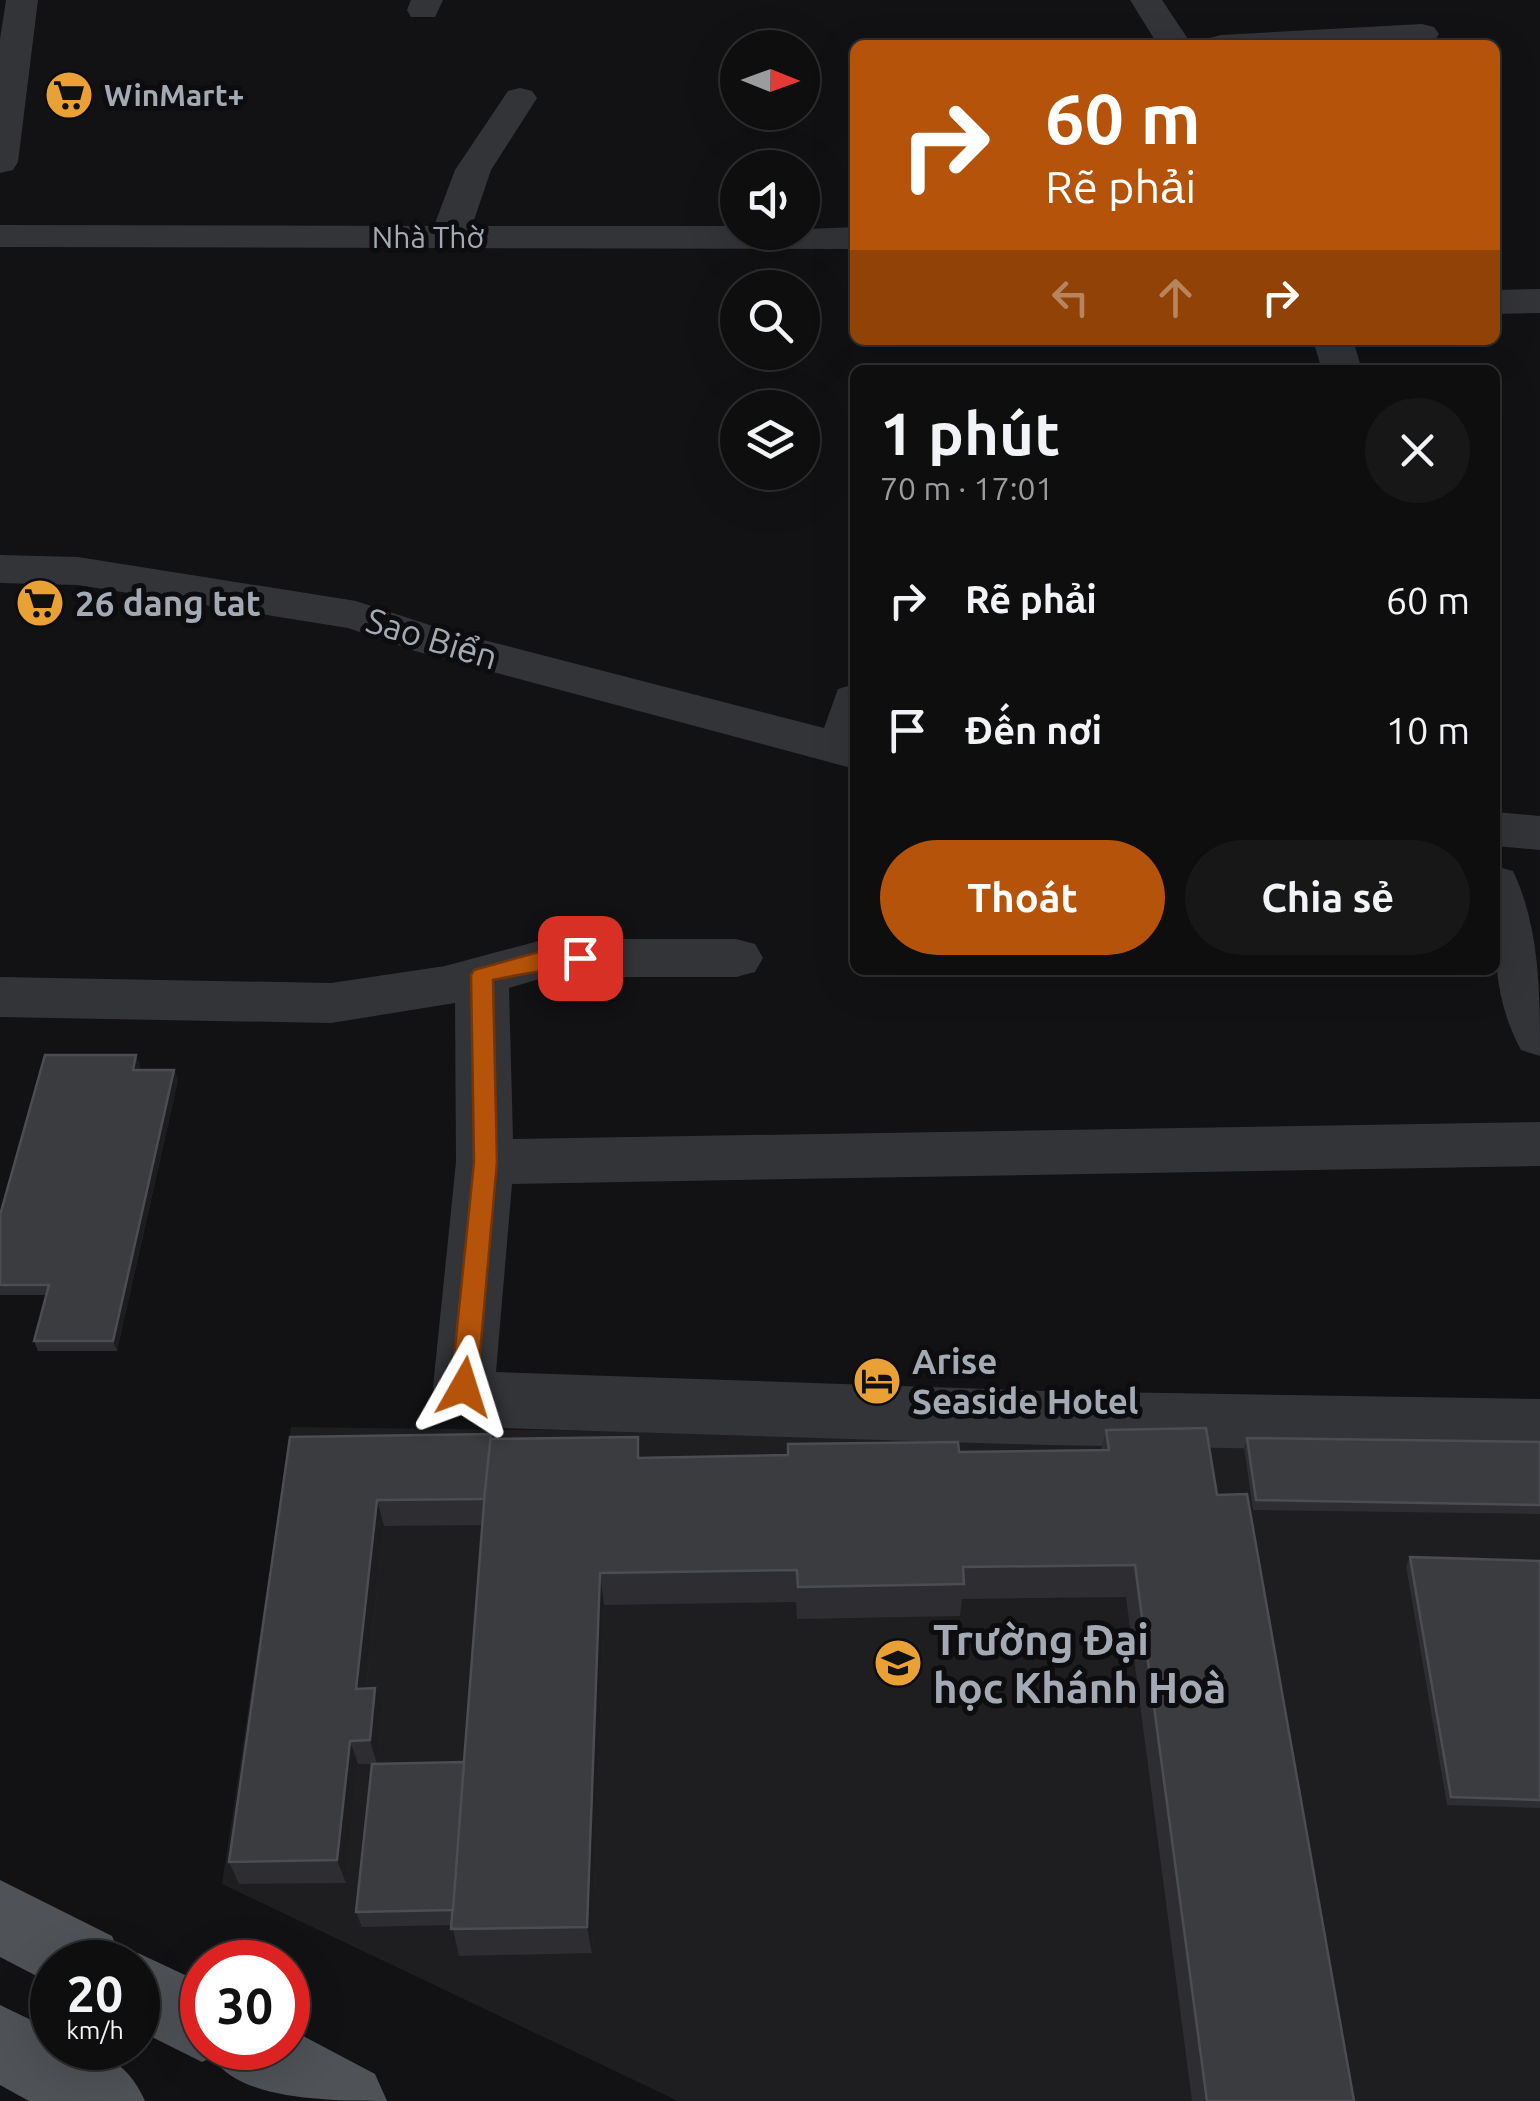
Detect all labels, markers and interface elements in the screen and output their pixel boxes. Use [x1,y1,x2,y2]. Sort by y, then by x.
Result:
north arrow [720,30,820,130]
map controls [720,30,820,490]
supermarket icon: WinMart+ [43,69,95,121]
place label: WinMart+ [104,78,245,112]
text: 60 m [1045,79,1201,157]
icon: right [880,80,1010,210]
button: sound [720,150,820,250]
text: Rẽ phải [1045,161,1196,212]
street label: Nhà Thờ [372,220,484,254]
button: search [720,270,820,370]
icon: left [1043,270,1098,325]
icon: ahead [1148,270,1203,325]
icon: right [1253,270,1308,325]
button: layers [720,390,820,490]
button: close [1365,398,1470,503]
text: 1 phút [880,399,1060,466]
text: 70 m · 17:01 [880,470,1054,506]
icon: right [880,573,935,628]
supermarket icon: 26 dang tat [14,577,66,629]
text: Rẽ phải [965,578,1097,620]
text: 60 m [1386,579,1470,621]
place label: 26 dang tat [75,583,261,623]
street label: Sao Biển [362,599,502,677]
icon: arrive [880,703,935,758]
text: Đến nơi [965,709,1102,751]
text: 10 m [1386,709,1470,751]
button: Thoát [880,840,1165,955]
button: Chia sẻ [1185,840,1470,955]
pin [538,916,623,1001]
icon: arrive [553,931,608,986]
position arrow [412,1335,516,1439]
place label: Arise Seaside Hotel [912,1341,1138,1421]
hotel icon: Arise Seaside Hotel [851,1355,903,1407]
place label: Trường Đại học Khánh Hoà [933,1616,1226,1711]
school or university icon: Trường Đại học Khánh Hoà [872,1637,924,1689]
speed limit sign: 30 [180,1940,310,2070]
text: 20 [67,1965,123,2021]
text: km/h [66,2016,124,2044]

